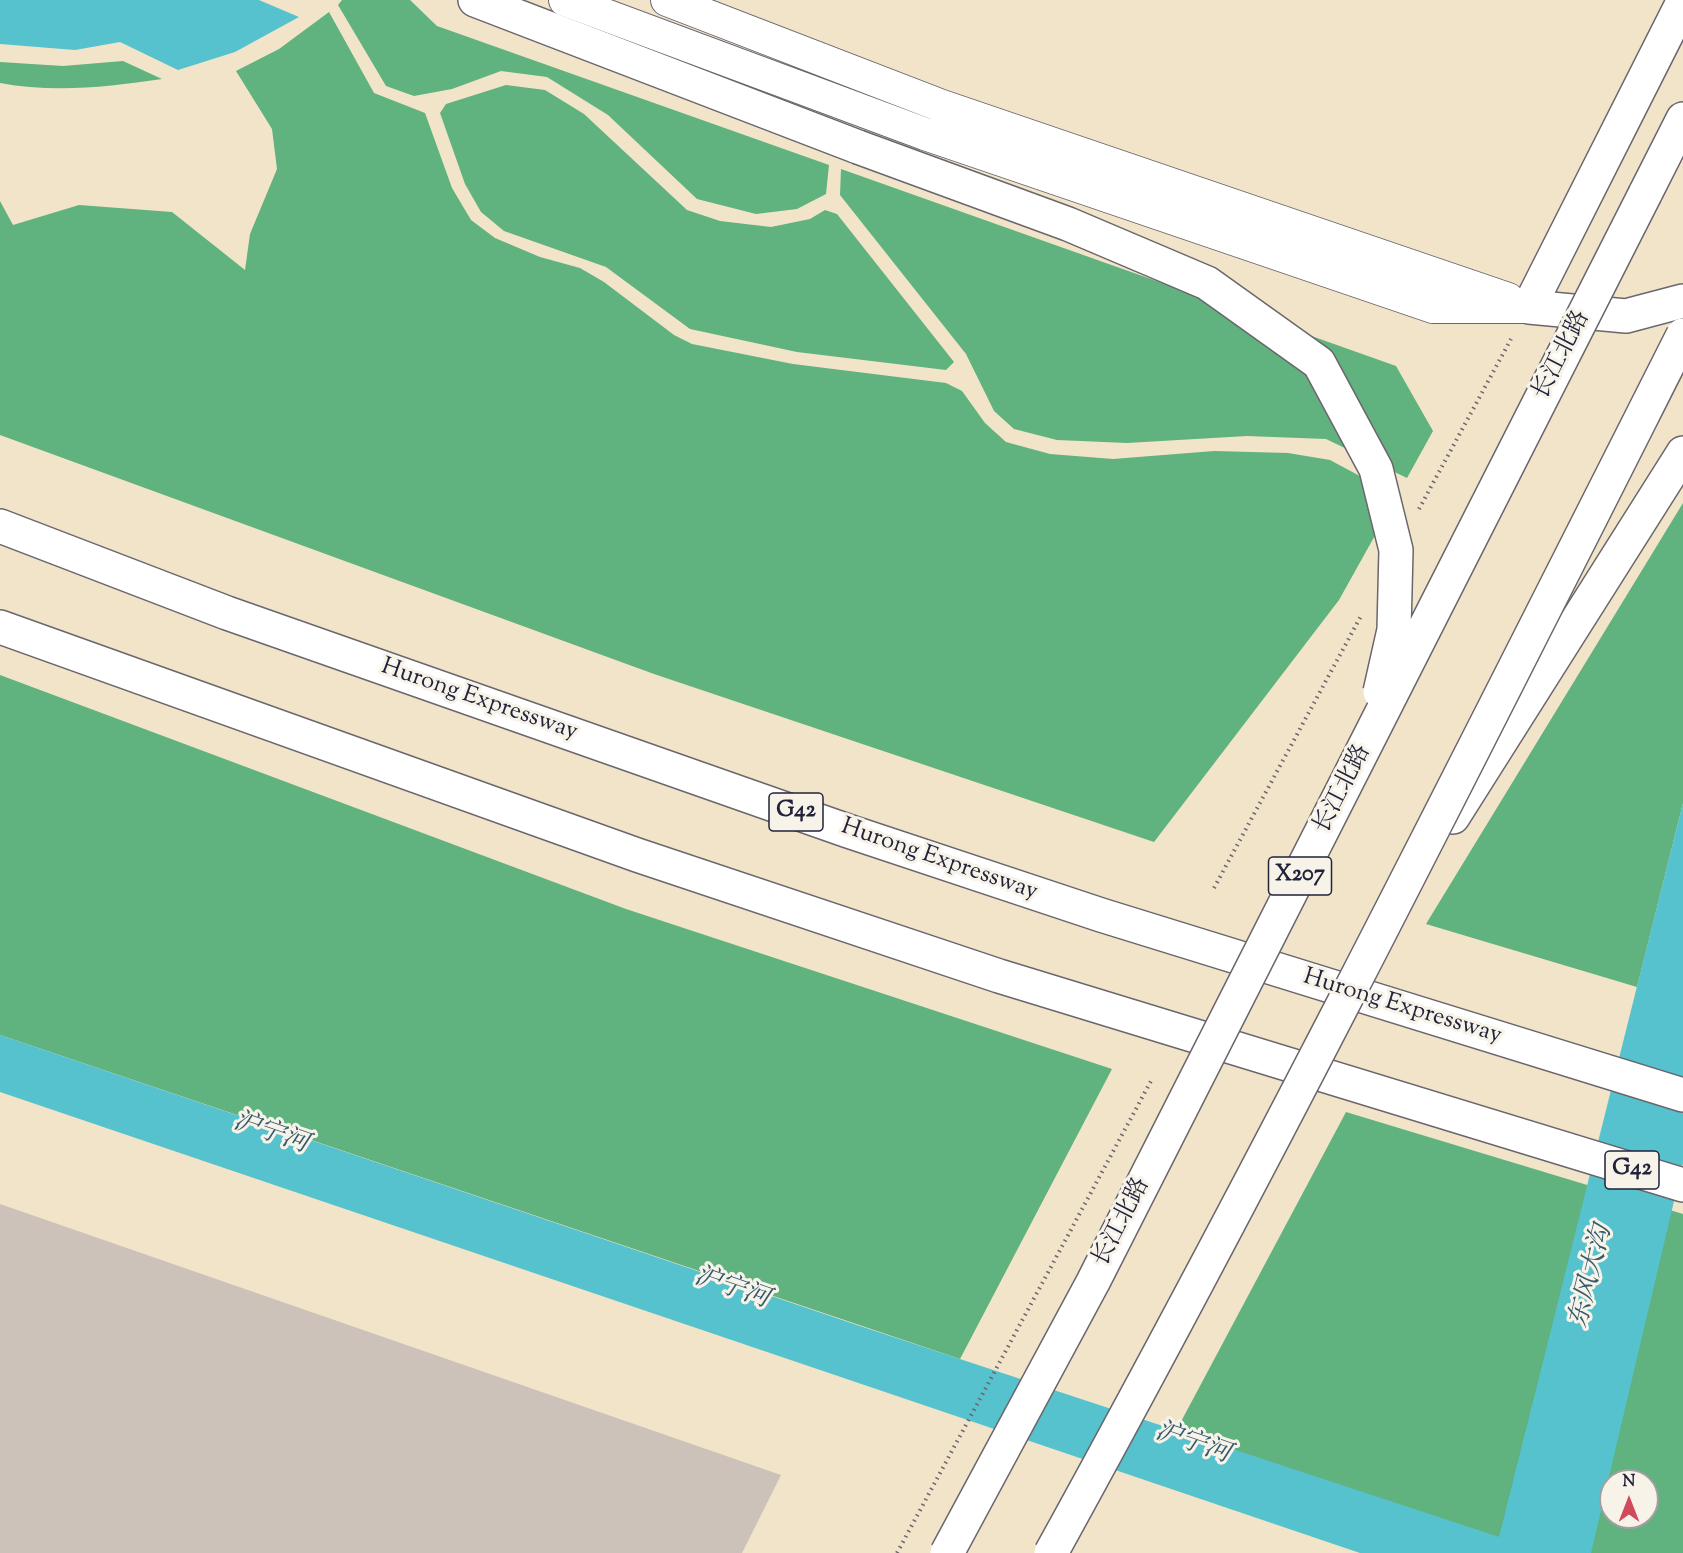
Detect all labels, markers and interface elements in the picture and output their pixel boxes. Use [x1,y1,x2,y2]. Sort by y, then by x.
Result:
street label: 长江北路 [1528,307,1598,405]
street label: Hurong Expressway [377,654,581,748]
street label: 长江北路 [1309,741,1379,839]
road number: G42 [769,793,823,831]
street label: Hurong Expressway [837,814,1041,908]
road number: X207 [1268,857,1332,895]
street label: Hurong Expressway [1299,964,1505,1052]
water label: 沪宁河 [228,1108,312,1162]
road number: G42 [1605,1151,1659,1189]
street label: 长江北路 [1088,1174,1158,1272]
water label: 东风大沟 [1565,1223,1621,1331]
water label: 沪宁河 [689,1263,773,1317]
water label: 沪宁河 [1150,1418,1234,1472]
north arrow [1599,1469,1659,1529]
text: N [1623,1471,1635,1494]

